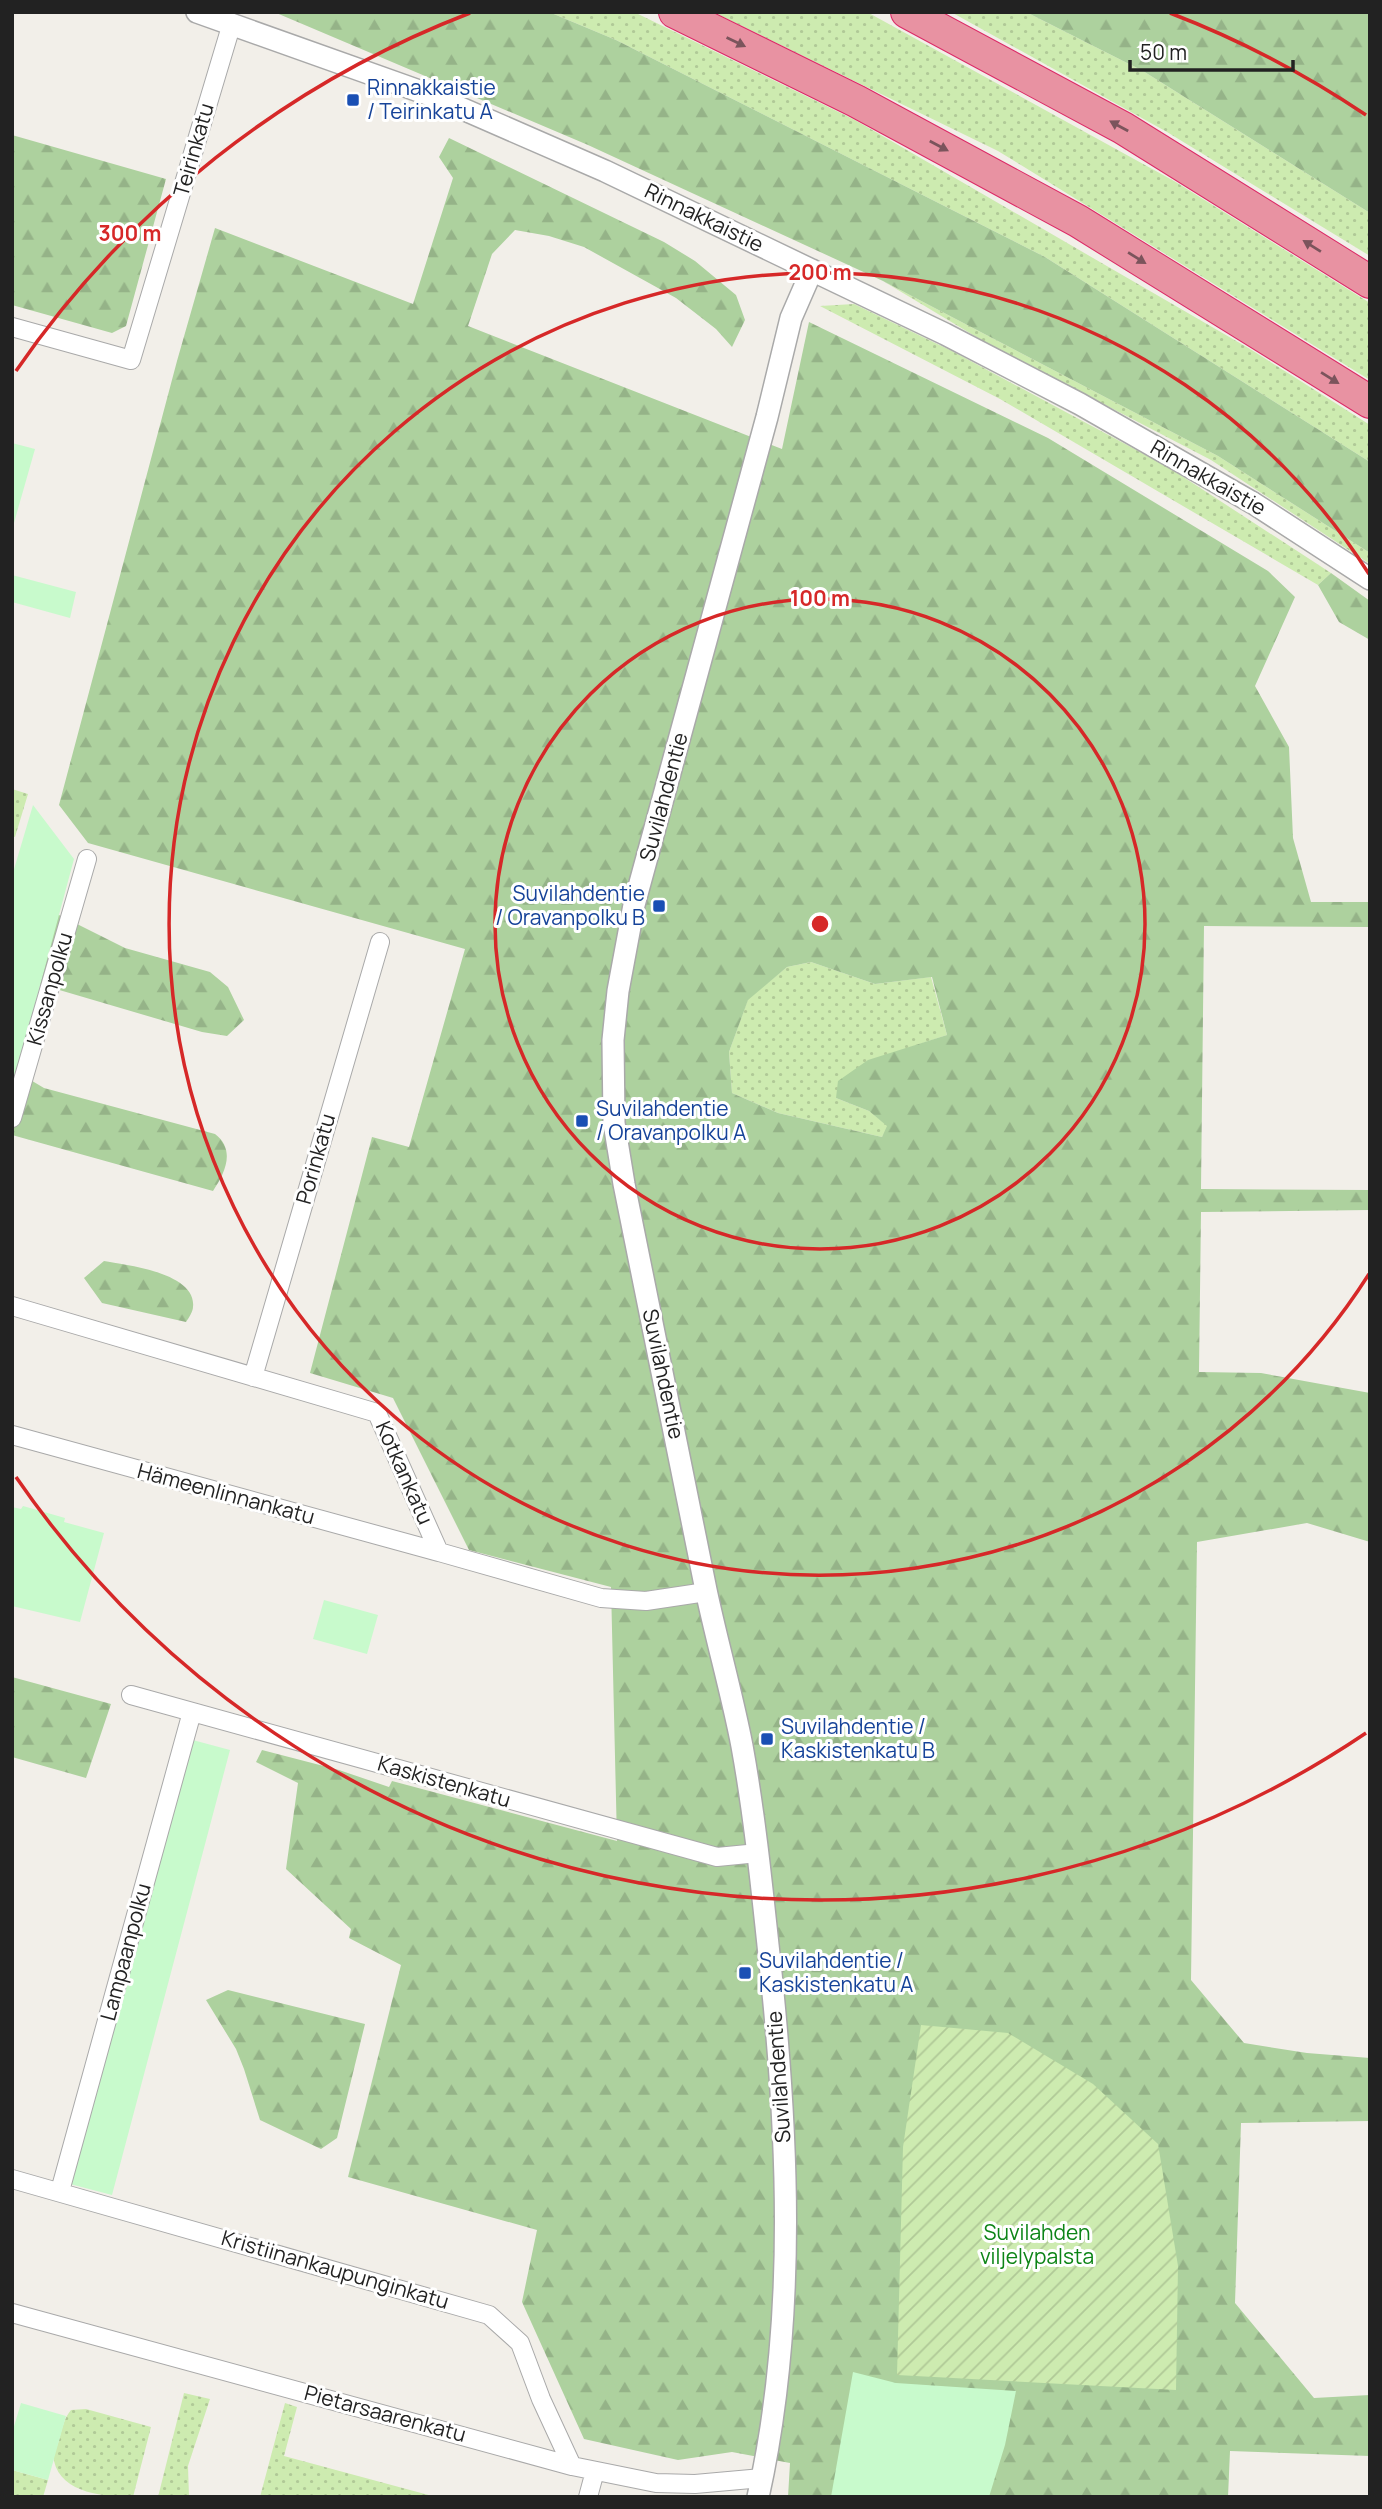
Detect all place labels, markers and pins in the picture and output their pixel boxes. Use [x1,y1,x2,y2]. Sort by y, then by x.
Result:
place label: Rinnakkaistie / Teirinkatu A [367,73,496,125]
marker: Rinnakkaistie / Teirinkatu A [345,92,361,108]
place label: Suvilahdentie / Oravanpolku B [495,879,645,931]
marker: Suvilahdentie / Oravanpolku B [651,898,667,914]
centre of rings [808,912,832,936]
place label: Suvilahdentie / Oravanpolku A [596,1094,746,1146]
marker: Suvilahdentie / Oravanpolku A [574,1113,590,1129]
place label: Suvilahdentie / Kaskistenkatu B [781,1712,935,1764]
marker: Suvilahdentie / Kaskistenkatu B [759,1731,775,1747]
place label: Suvilahdentie / Kaskistenkatu A [759,1946,913,1998]
marker: Suvilahdentie / Kaskistenkatu A [737,1965,753,1981]

